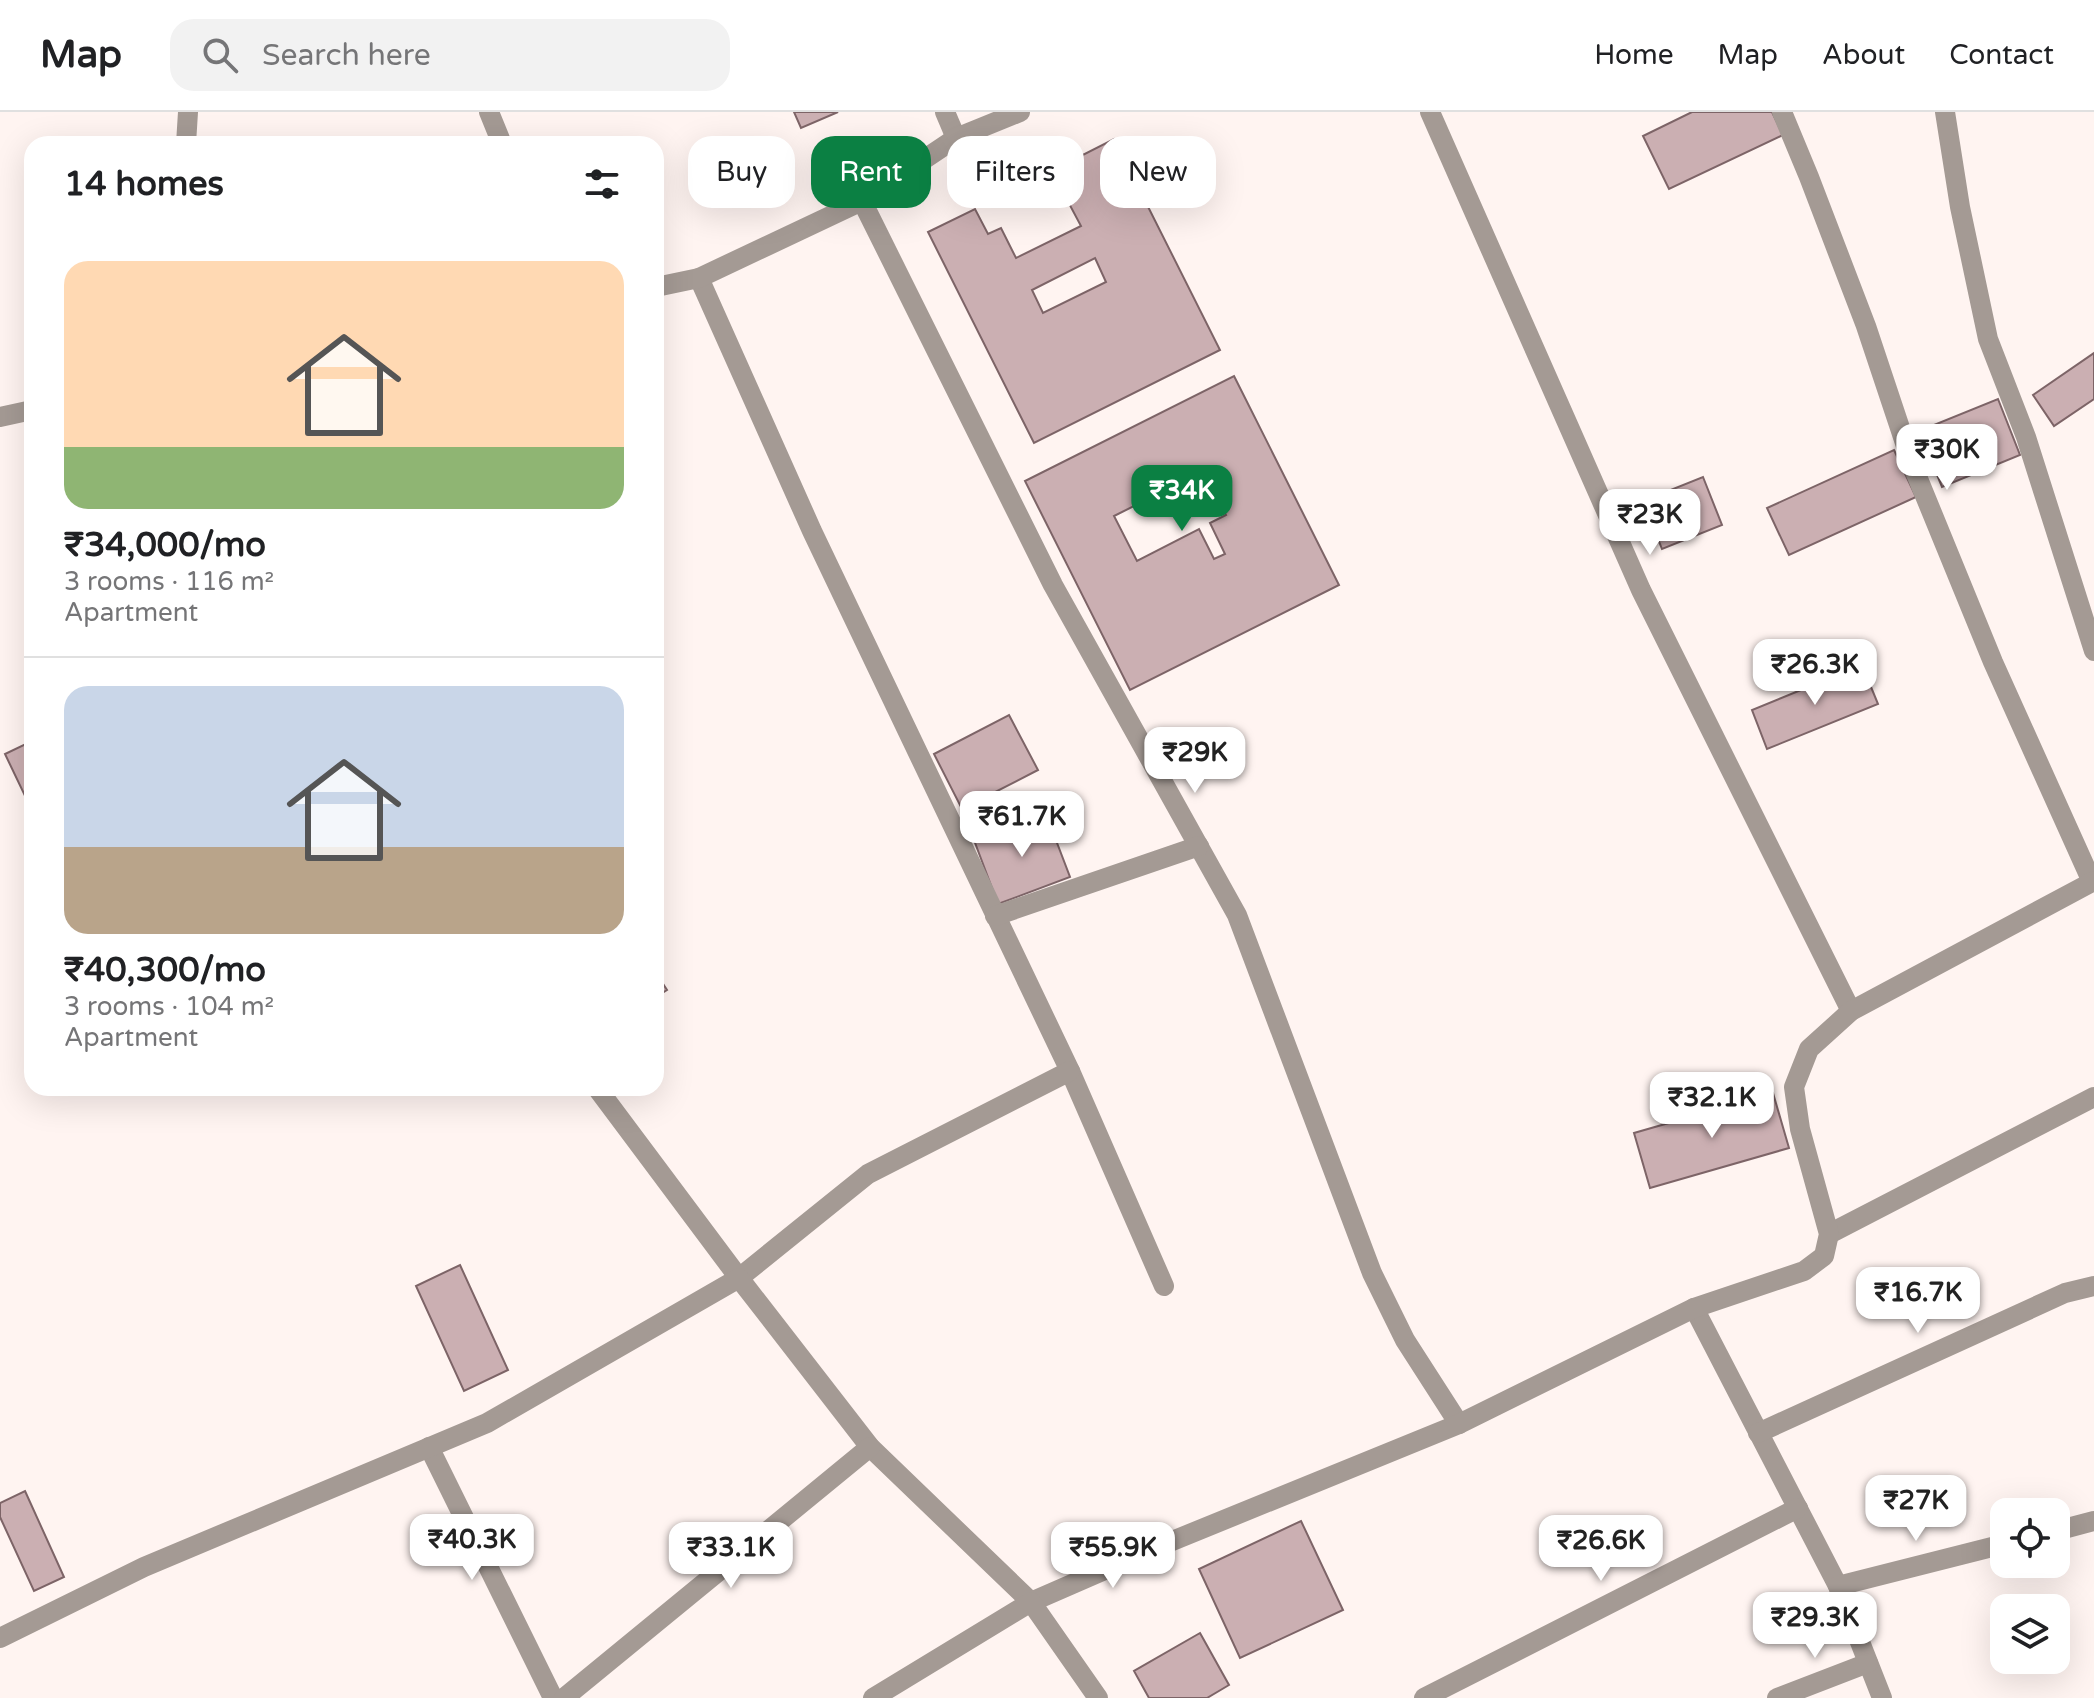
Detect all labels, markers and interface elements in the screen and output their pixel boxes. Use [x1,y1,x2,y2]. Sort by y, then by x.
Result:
search box [170,19,730,91]
text: Map [40,32,122,78]
icon: search [198,33,242,77]
text: Search here [262,37,431,74]
text: Home [1594,38,1674,72]
text: Map [1718,38,1778,72]
text: About [1822,38,1905,72]
text: Contact [1949,38,2054,72]
chip: Buy [688,136,795,208]
chip: Rent [811,136,931,208]
chip: Filters [947,136,1084,208]
chip: New [1100,136,1216,208]
icon: filters [580,162,624,206]
text: 14 homes [64,164,224,205]
icon: home [272,313,416,457]
pin: ₹30K [1900,424,1994,492]
text: ₹30K [1914,434,1980,465]
pin: ₹34K [1135,465,1229,533]
text: ₹34K [1149,475,1215,506]
pin: ₹23K [1603,489,1697,557]
text: ₹23K [1617,499,1683,530]
text: ₹34,000/mo [64,525,266,566]
text: 3 rooms · 116 m² [64,566,274,597]
text: Apartment [64,597,198,628]
pin: ₹26.3K [1750,639,1880,707]
text: ₹26.3K [1771,649,1859,680]
pin: ₹29K [1148,727,1242,795]
text: ₹29K [1162,737,1228,768]
icon: home [272,738,416,882]
pin: ₹61.7K [957,791,1087,859]
text: ₹61.7K [978,801,1066,832]
text: ₹40,300/mo [64,950,266,991]
text: 3 rooms · 104 m² [64,991,274,1022]
text: Apartment [64,1022,198,1053]
pin: ₹32.1K [1647,1072,1777,1140]
text: ₹32.1K [1668,1082,1756,1113]
pin: ₹16.7K [1853,1267,1983,1335]
text: ₹16.7K [1874,1277,1962,1308]
pin: ₹27K [1869,1475,1963,1543]
text: ₹27K [1883,1485,1949,1516]
map controls [1990,1498,2070,1674]
button: locate [1990,1498,2070,1578]
pin: ₹40.3K [407,1514,537,1582]
pin: ₹26.6K [1536,1515,1666,1583]
pin: ₹33.1K [666,1522,796,1590]
pin: ₹55.9K [1048,1522,1178,1590]
text: ₹40.3K [428,1524,516,1555]
text: ₹26.6K [1557,1525,1645,1556]
text: ₹33.1K [687,1532,775,1563]
text: ₹55.9K [1069,1532,1157,1563]
pin: ₹29.3K [1750,1592,1880,1660]
button: layers [1990,1594,2070,1674]
text: ₹29.3K [1771,1602,1859,1633]

